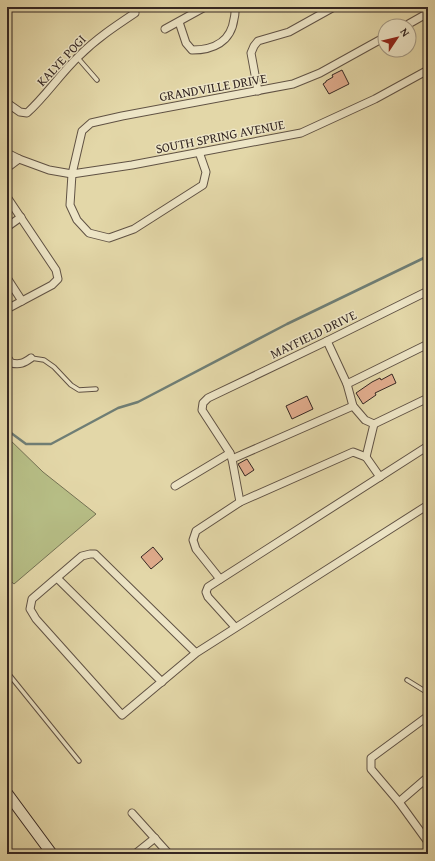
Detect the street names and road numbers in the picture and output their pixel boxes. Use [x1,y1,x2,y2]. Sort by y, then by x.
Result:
street label: KALYE POGI [32,30,90,91]
street label: GRANDVILLE DRIVE [158,69,269,106]
street label: SOUTH SPRING AVENUE [154,115,287,158]
street label: MAYFIELD DRIVE [267,305,360,364]

